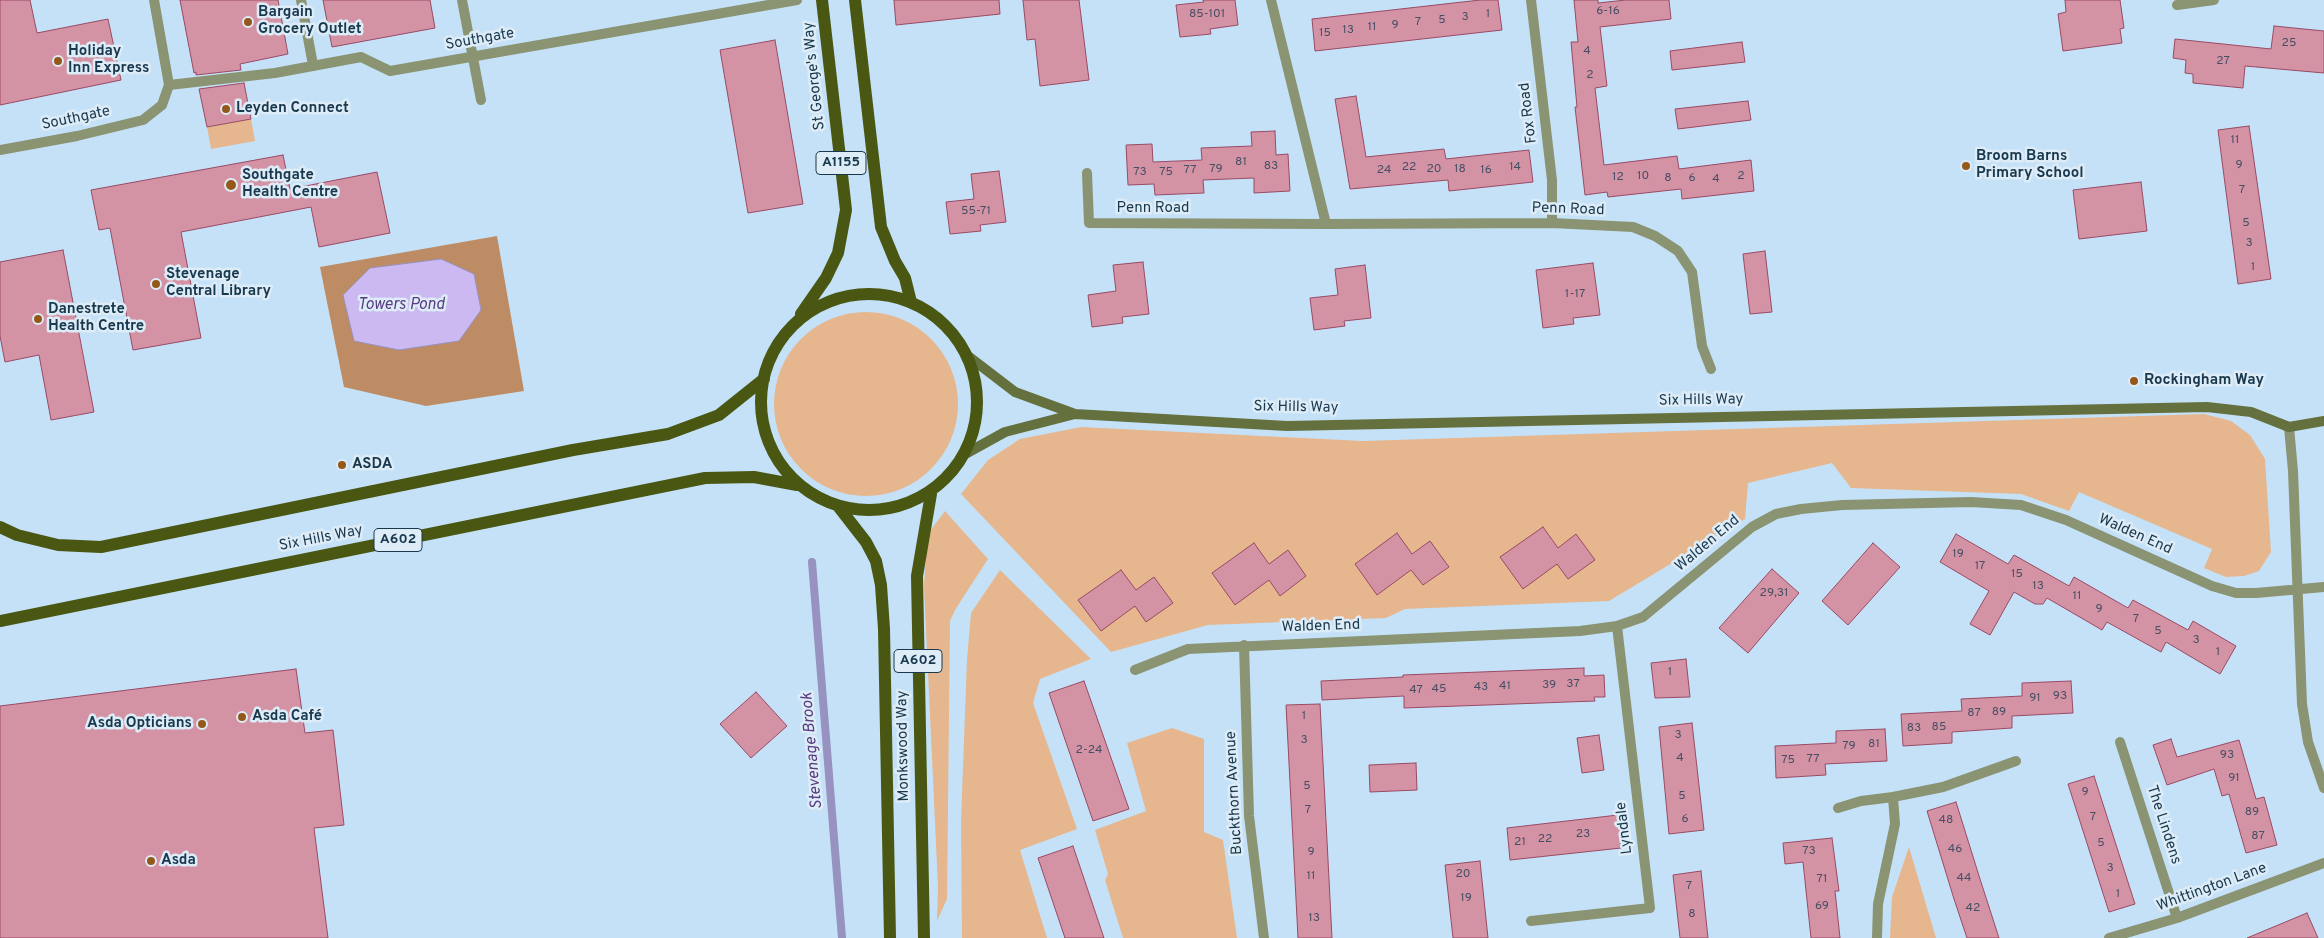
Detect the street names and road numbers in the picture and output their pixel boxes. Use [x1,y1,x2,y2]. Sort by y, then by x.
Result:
street label: St George's Way [800,21,830,131]
street label: Southgate [444,25,516,55]
street label: Fox Road [1516,81,1542,145]
street label: Southgate [40,103,112,135]
road number: A1155 [816,152,866,174]
street label: Penn Road [1116,200,1190,218]
street label: Penn Road [1531,200,1605,220]
street label: Six Hills Way [1658,391,1744,411]
street label: Six Hills Way [1253,398,1339,418]
street label: Walden End [2095,511,2175,559]
street label: Walden End [1672,512,1744,576]
street label: Six Hills Way [278,522,364,556]
road number: A602 [374,528,422,552]
street label: Walden End [1281,617,1361,637]
road number: A602 [894,649,942,672]
street label: Monkswood Way [894,690,914,802]
street label: Buckthorn Avenue [1223,731,1247,855]
street label: The Lindens [2142,783,2184,867]
street label: Lyndale [1613,801,1637,855]
street label: Whittington Lane [2155,860,2269,916]

